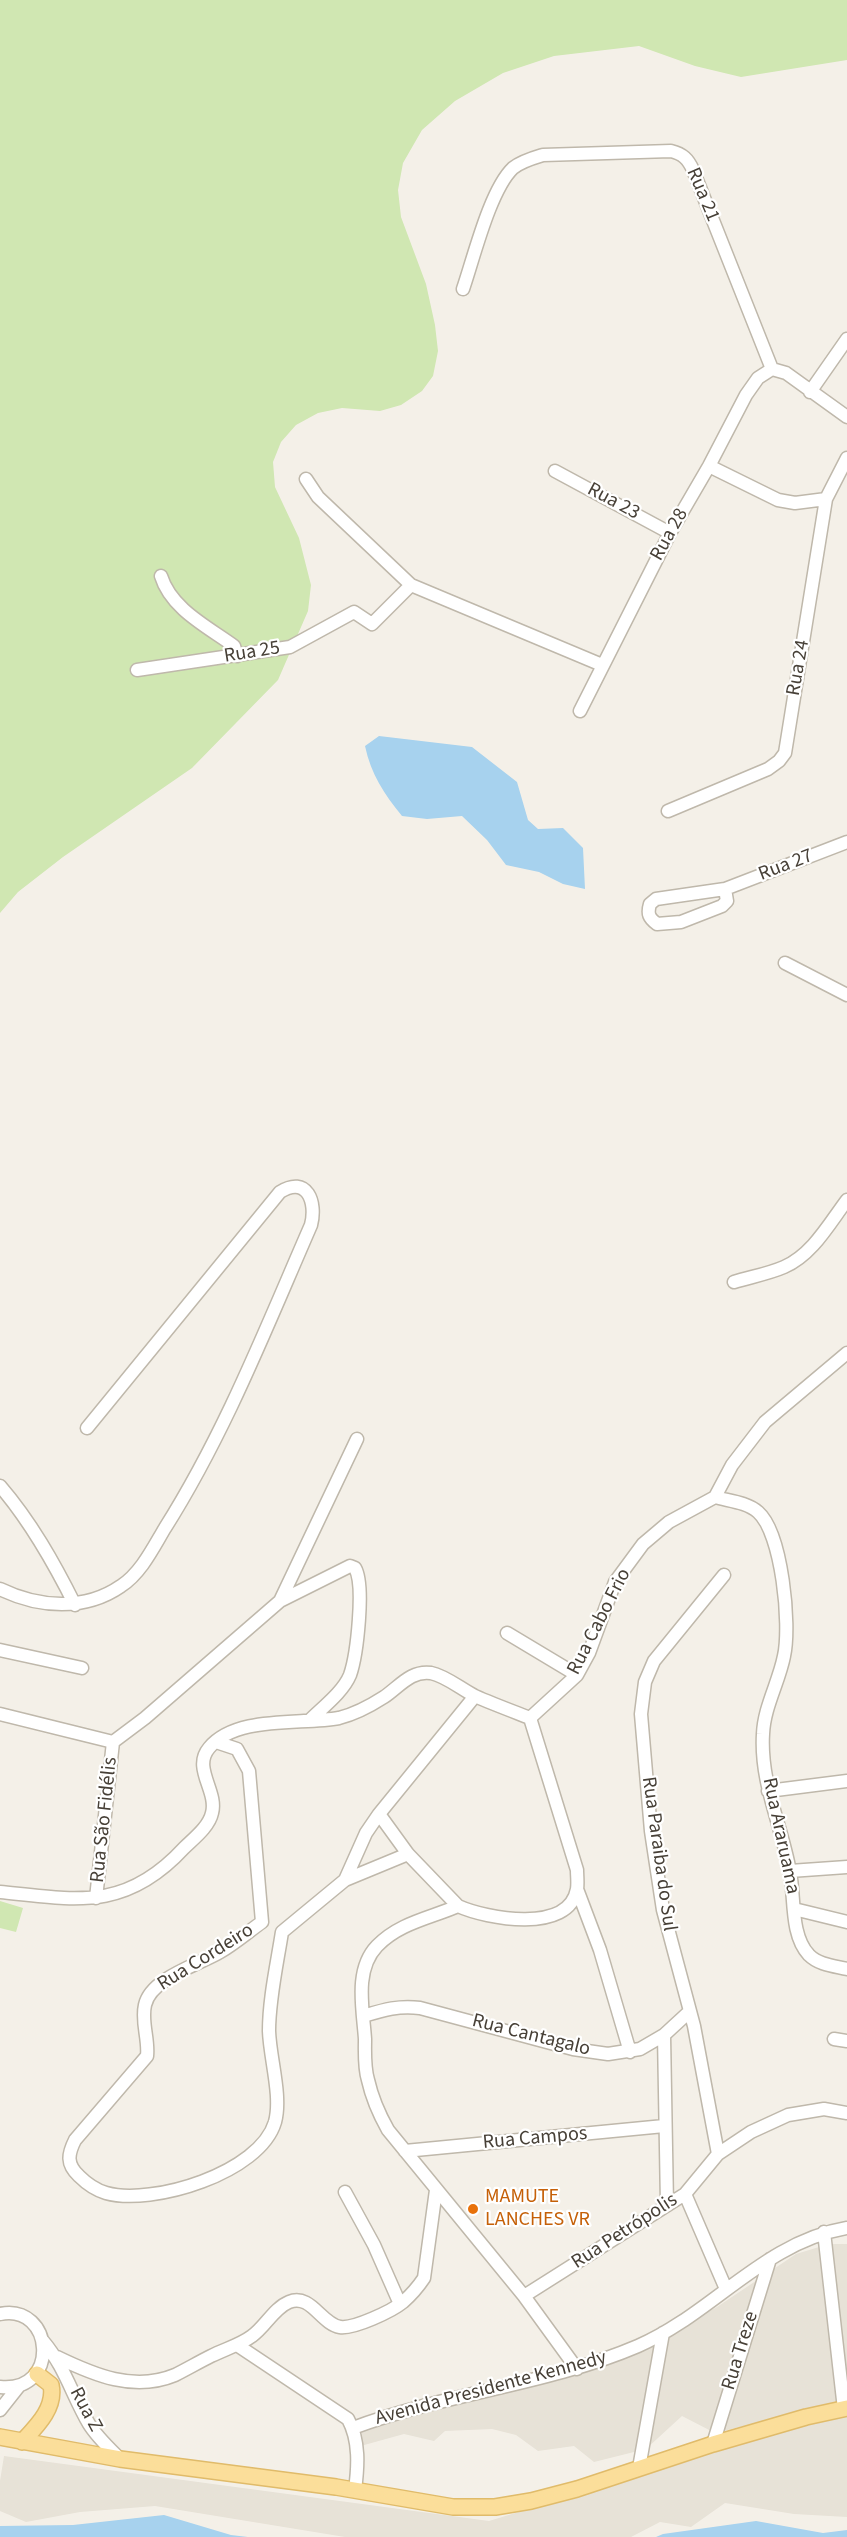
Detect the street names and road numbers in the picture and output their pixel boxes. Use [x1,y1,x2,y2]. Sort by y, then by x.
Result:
street label: Rua 21 [680,164,724,226]
street label: Rua 23 [583,478,643,526]
street label: Rua 28 [646,505,694,565]
street label: Rua 25 [222,637,282,669]
street label: Rua 24 [782,638,816,698]
street label: Rua 27 [755,845,817,887]
street label: Rua Cabo Frio [563,1565,637,1679]
street label: Rua São Fidélis [86,1756,124,1884]
street label: Rua Paraiba do Sul [635,1775,681,1933]
street label: Rua Araruama [756,1776,804,1896]
street label: Rua Cordeiro [153,1919,259,1997]
street label: Rua Cantagalo [469,2010,593,2062]
street label: Rua Campos [482,2122,588,2156]
street label: Rua Petrópolis [567,2189,683,2275]
street label: Rua Treze [718,2309,764,2393]
street label: Avenida Presidente Kennedy [373,2347,609,2431]
street label: Rua Z [63,2384,107,2436]

